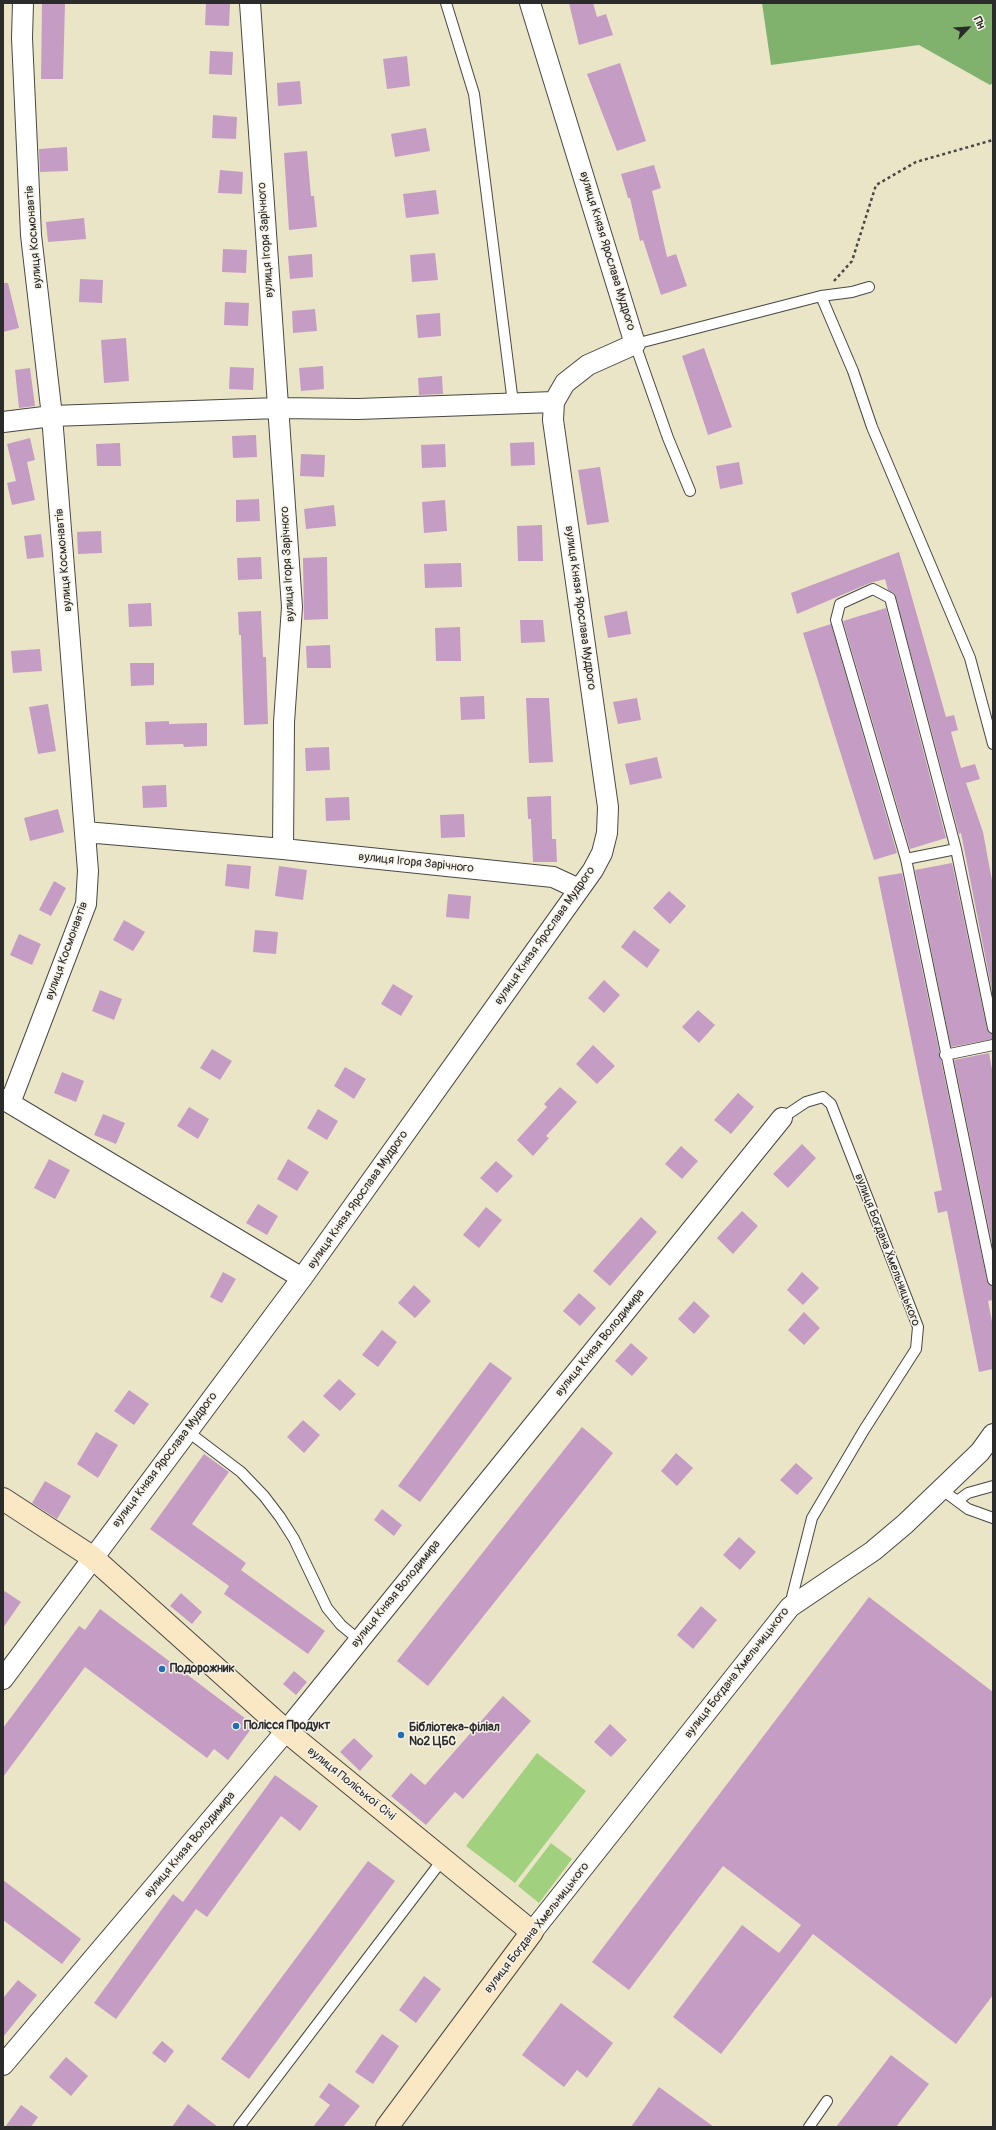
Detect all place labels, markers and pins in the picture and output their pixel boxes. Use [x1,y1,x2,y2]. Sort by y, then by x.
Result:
place label: Подорожник [170,1662,235,1676]
marker: Подорожник [157,1664,167,1674]
place label: Полісся Продукт [244,1719,330,1733]
marker: Полісся Продукт [231,1721,241,1731]
place label: Бібліотека-філіал №2 ЦБС [409,1721,500,1749]
marker: Бібліотека-філіал №2 ЦБС [396,1730,406,1740]

